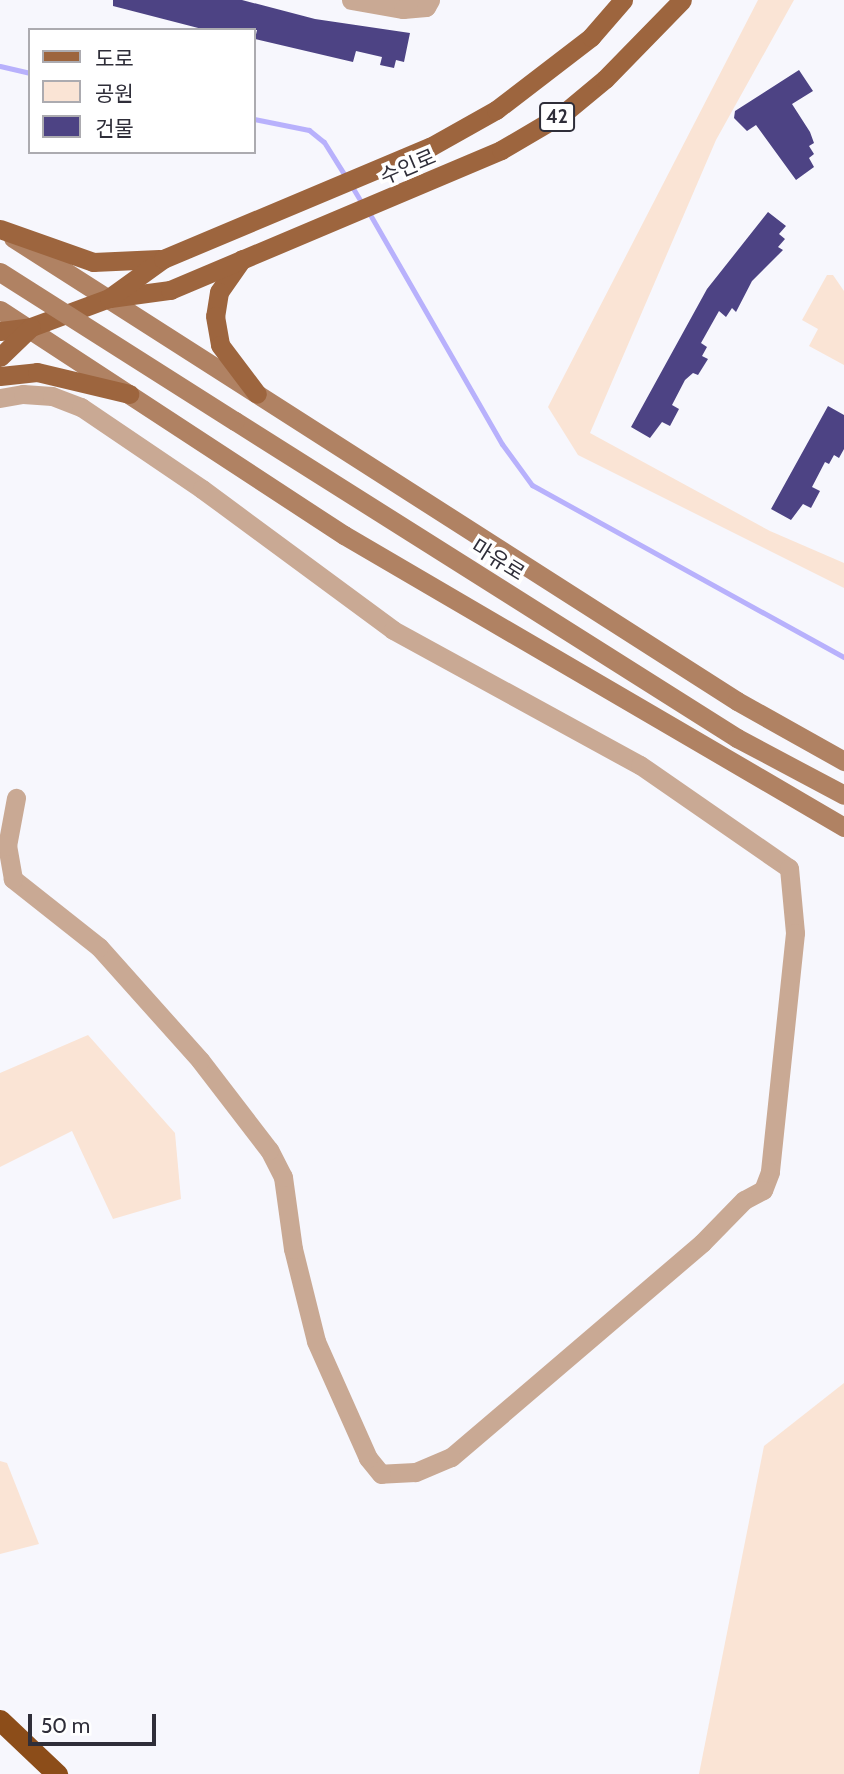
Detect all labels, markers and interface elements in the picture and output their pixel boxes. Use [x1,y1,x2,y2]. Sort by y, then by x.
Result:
legend [28,28,256,154]
text: 도로 [95,46,134,71]
text: 공원 [95,81,134,106]
road number: 42 [538,102,576,132]
text: 건물 [95,116,134,141]
street label: 수인로 [376,144,440,190]
street label: 마유로 [467,534,529,586]
scale bar [32,1700,159,1744]
text: 50 m [41,1713,90,1738]

